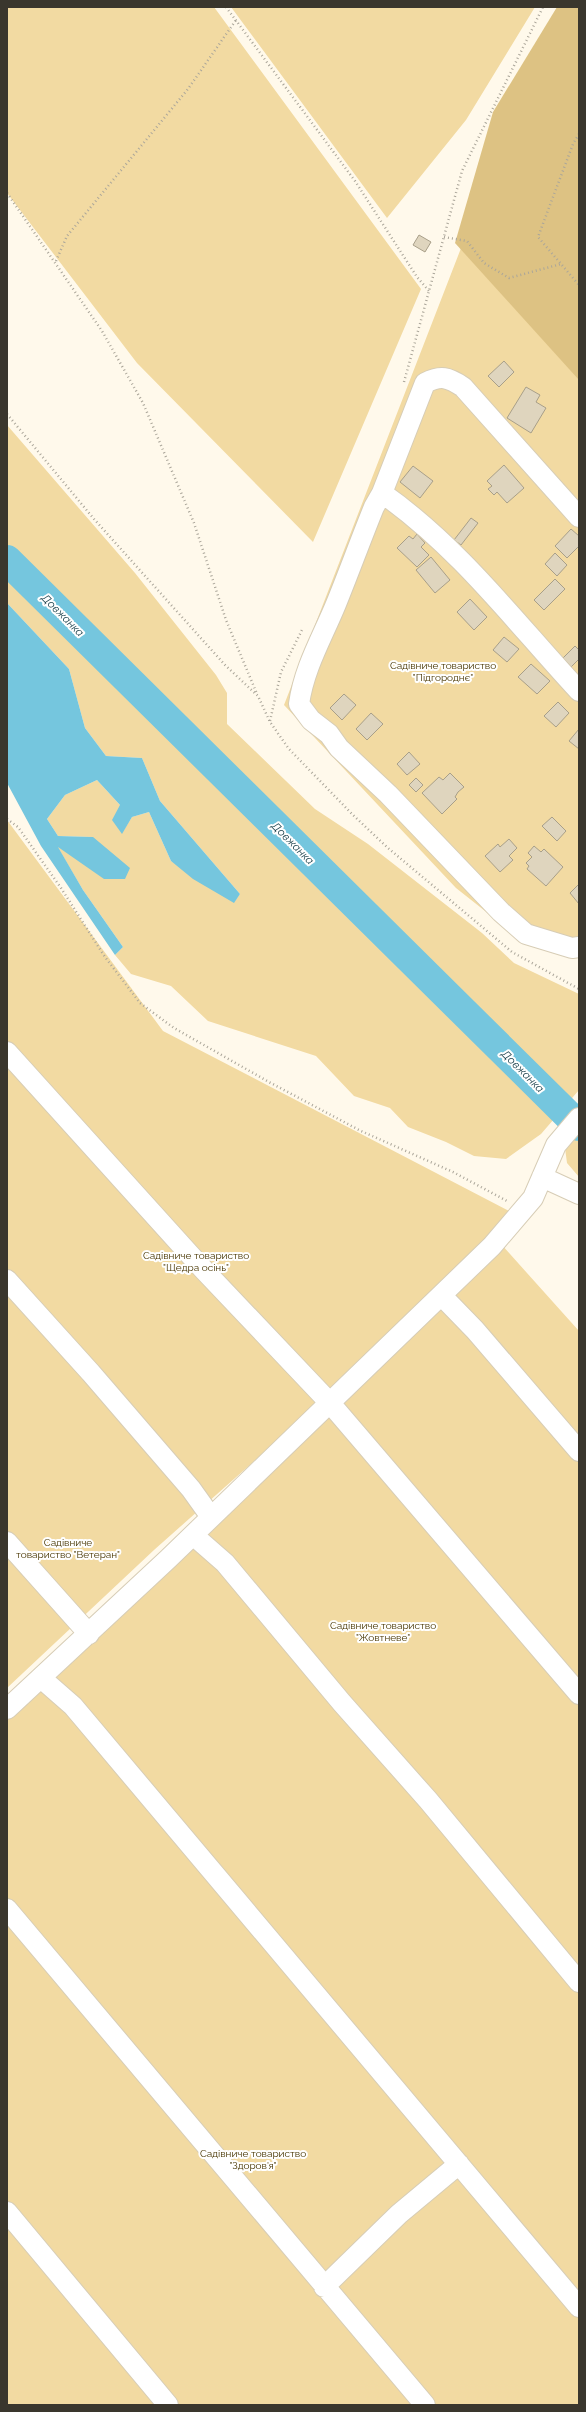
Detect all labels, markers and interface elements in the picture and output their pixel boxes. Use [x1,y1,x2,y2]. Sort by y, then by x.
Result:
water label: Довжанка [38,591,87,640]
park label: Садівниче товариство "Підгороднє" [390,660,496,683]
water label: Довжанка [268,819,317,868]
water label: Довжанка [498,1047,547,1096]
park label: Садівниче товариство "Щедра осінь" [143,1250,249,1273]
park label: Садівниче товариство "Ветеран" [16,1537,120,1560]
park label: Садівниче товариство "Жовтневе" [330,1620,436,1643]
park label: Садівниче товариство "Здоров'я" [200,2148,306,2171]

